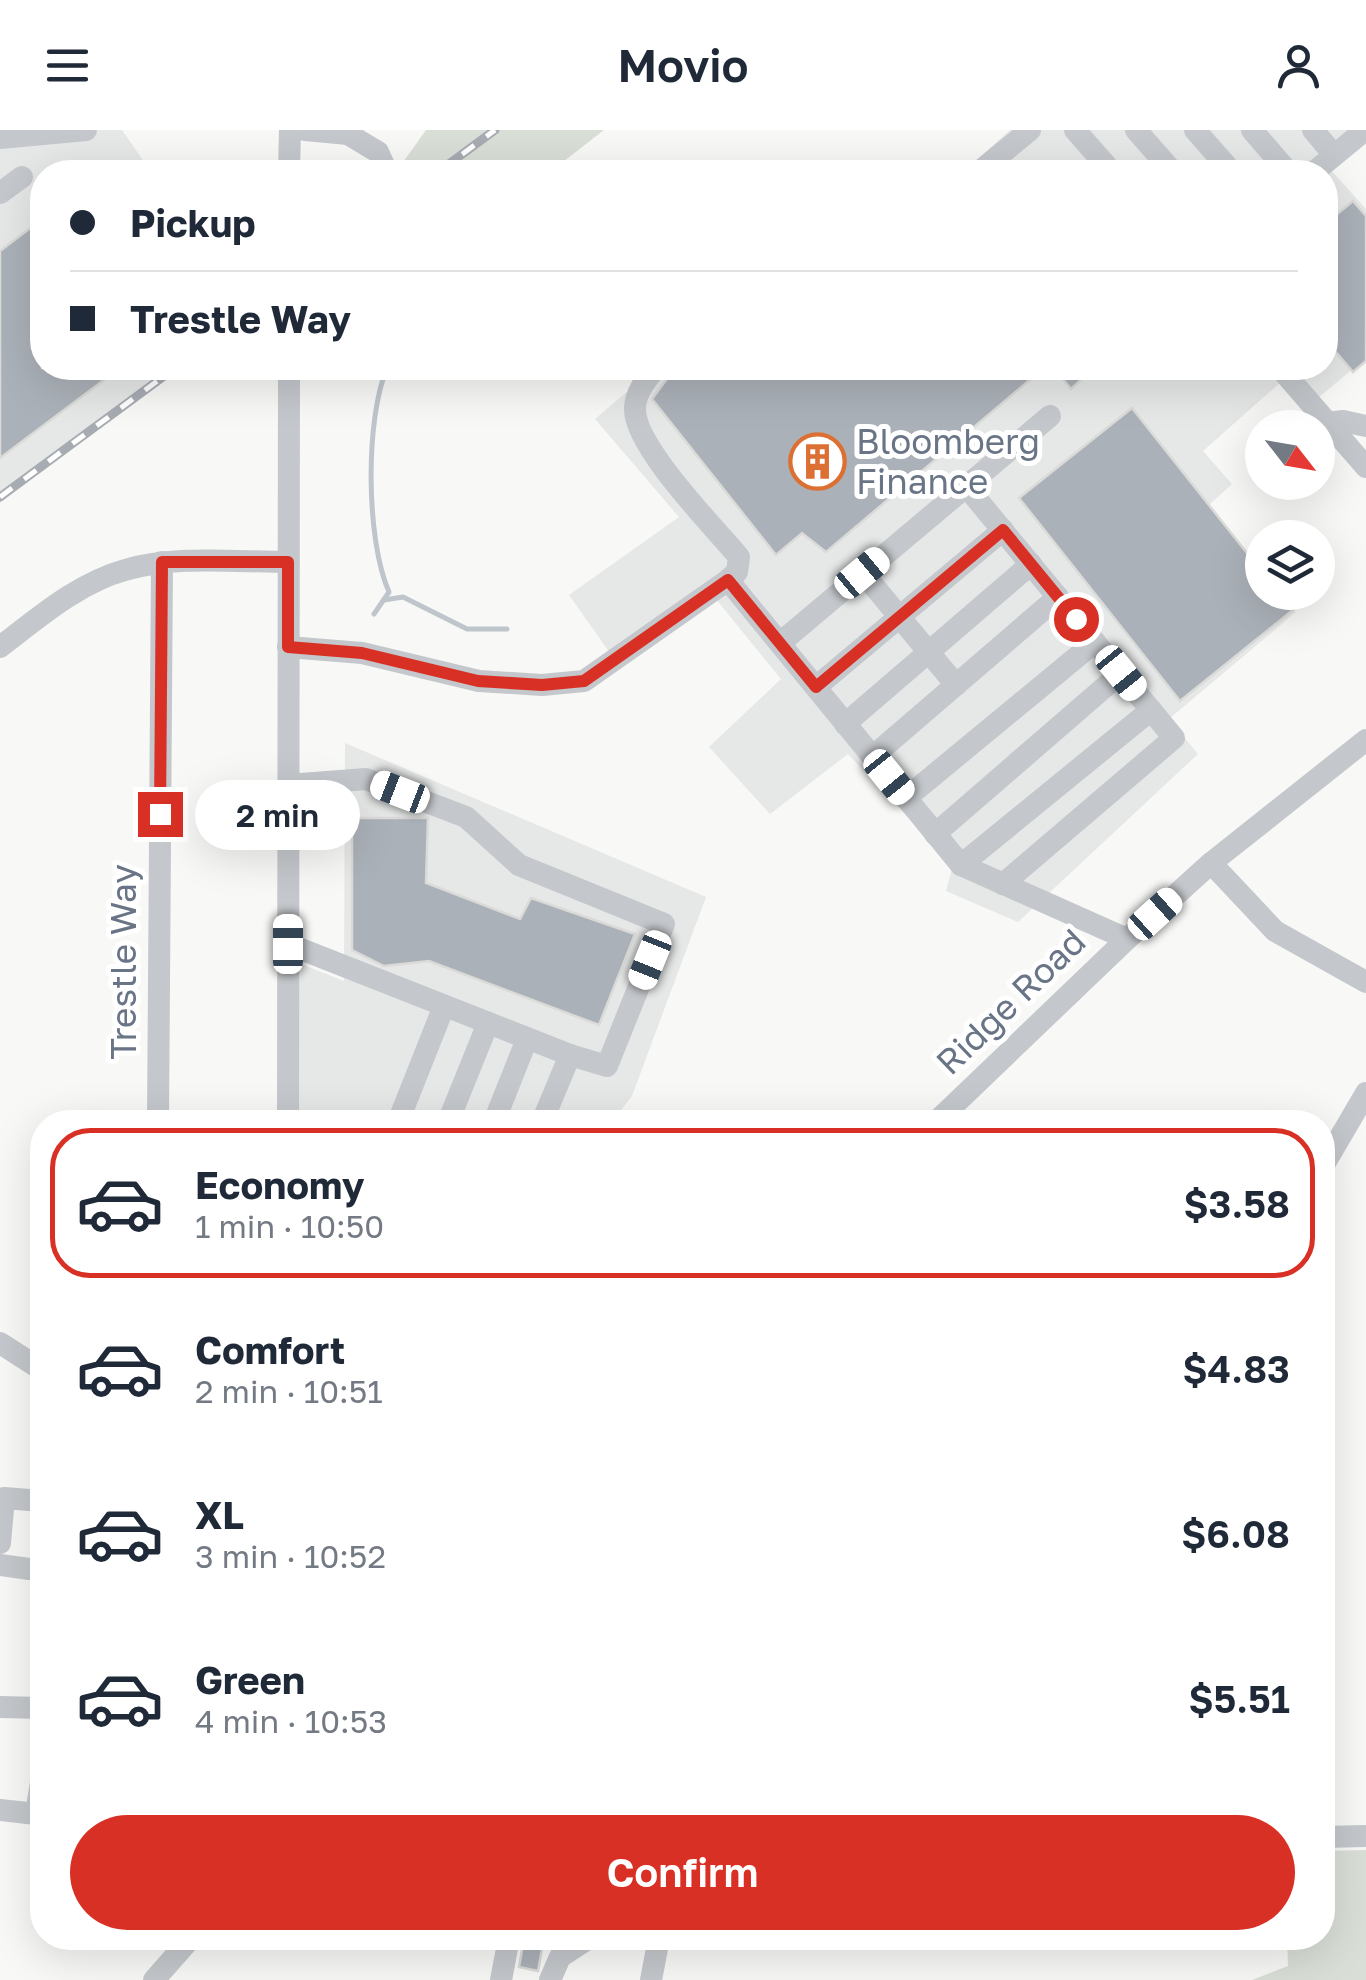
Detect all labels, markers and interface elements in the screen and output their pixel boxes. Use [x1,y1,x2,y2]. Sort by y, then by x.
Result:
icon: menu [40,38,95,93]
text: Movio [618,38,748,92]
icon: person [1271,38,1326,93]
text: Pickup [130,200,256,245]
text: Trestle Way [130,296,351,341]
north arrow [1245,410,1335,500]
map controls [1245,410,1335,610]
place label: Bloomberg Finance [856,420,1040,502]
building icon: Bloomberg Finance [787,432,847,492]
button: layers [1245,520,1335,610]
car [829,542,895,604]
route start [1054,597,1099,642]
car [1090,640,1152,706]
car [858,744,920,810]
car [367,767,433,817]
callout: 2 min [195,779,360,849]
route end [138,792,183,837]
text: 2 min [236,796,319,834]
street label: Trestle Way [102,864,144,1060]
car [1123,883,1187,945]
car [273,914,303,974]
street label: Ridge Road [927,920,1094,1083]
car [625,927,675,993]
icon: car [75,1158,165,1248]
text: Economy [195,1162,364,1207]
text: $3.58 [1184,1181,1290,1226]
text: 1 min · 10:50 [195,1207,384,1245]
icon: car [75,1323,165,1413]
text: Comfort [195,1327,345,1372]
text: $4.83 [1182,1346,1290,1391]
text: 2 min · 10:51 [195,1372,383,1410]
icon: car [75,1488,165,1578]
text: XL [195,1492,244,1537]
text: $6.08 [1181,1511,1290,1556]
text: 3 min · 10:52 [195,1537,386,1575]
icon: car [75,1653,165,1743]
text: Green [195,1657,305,1702]
text: $5.51 [1189,1676,1290,1721]
text: 4 min · 10:53 [195,1702,387,1740]
button: Confirm [70,1815,1295,1930]

